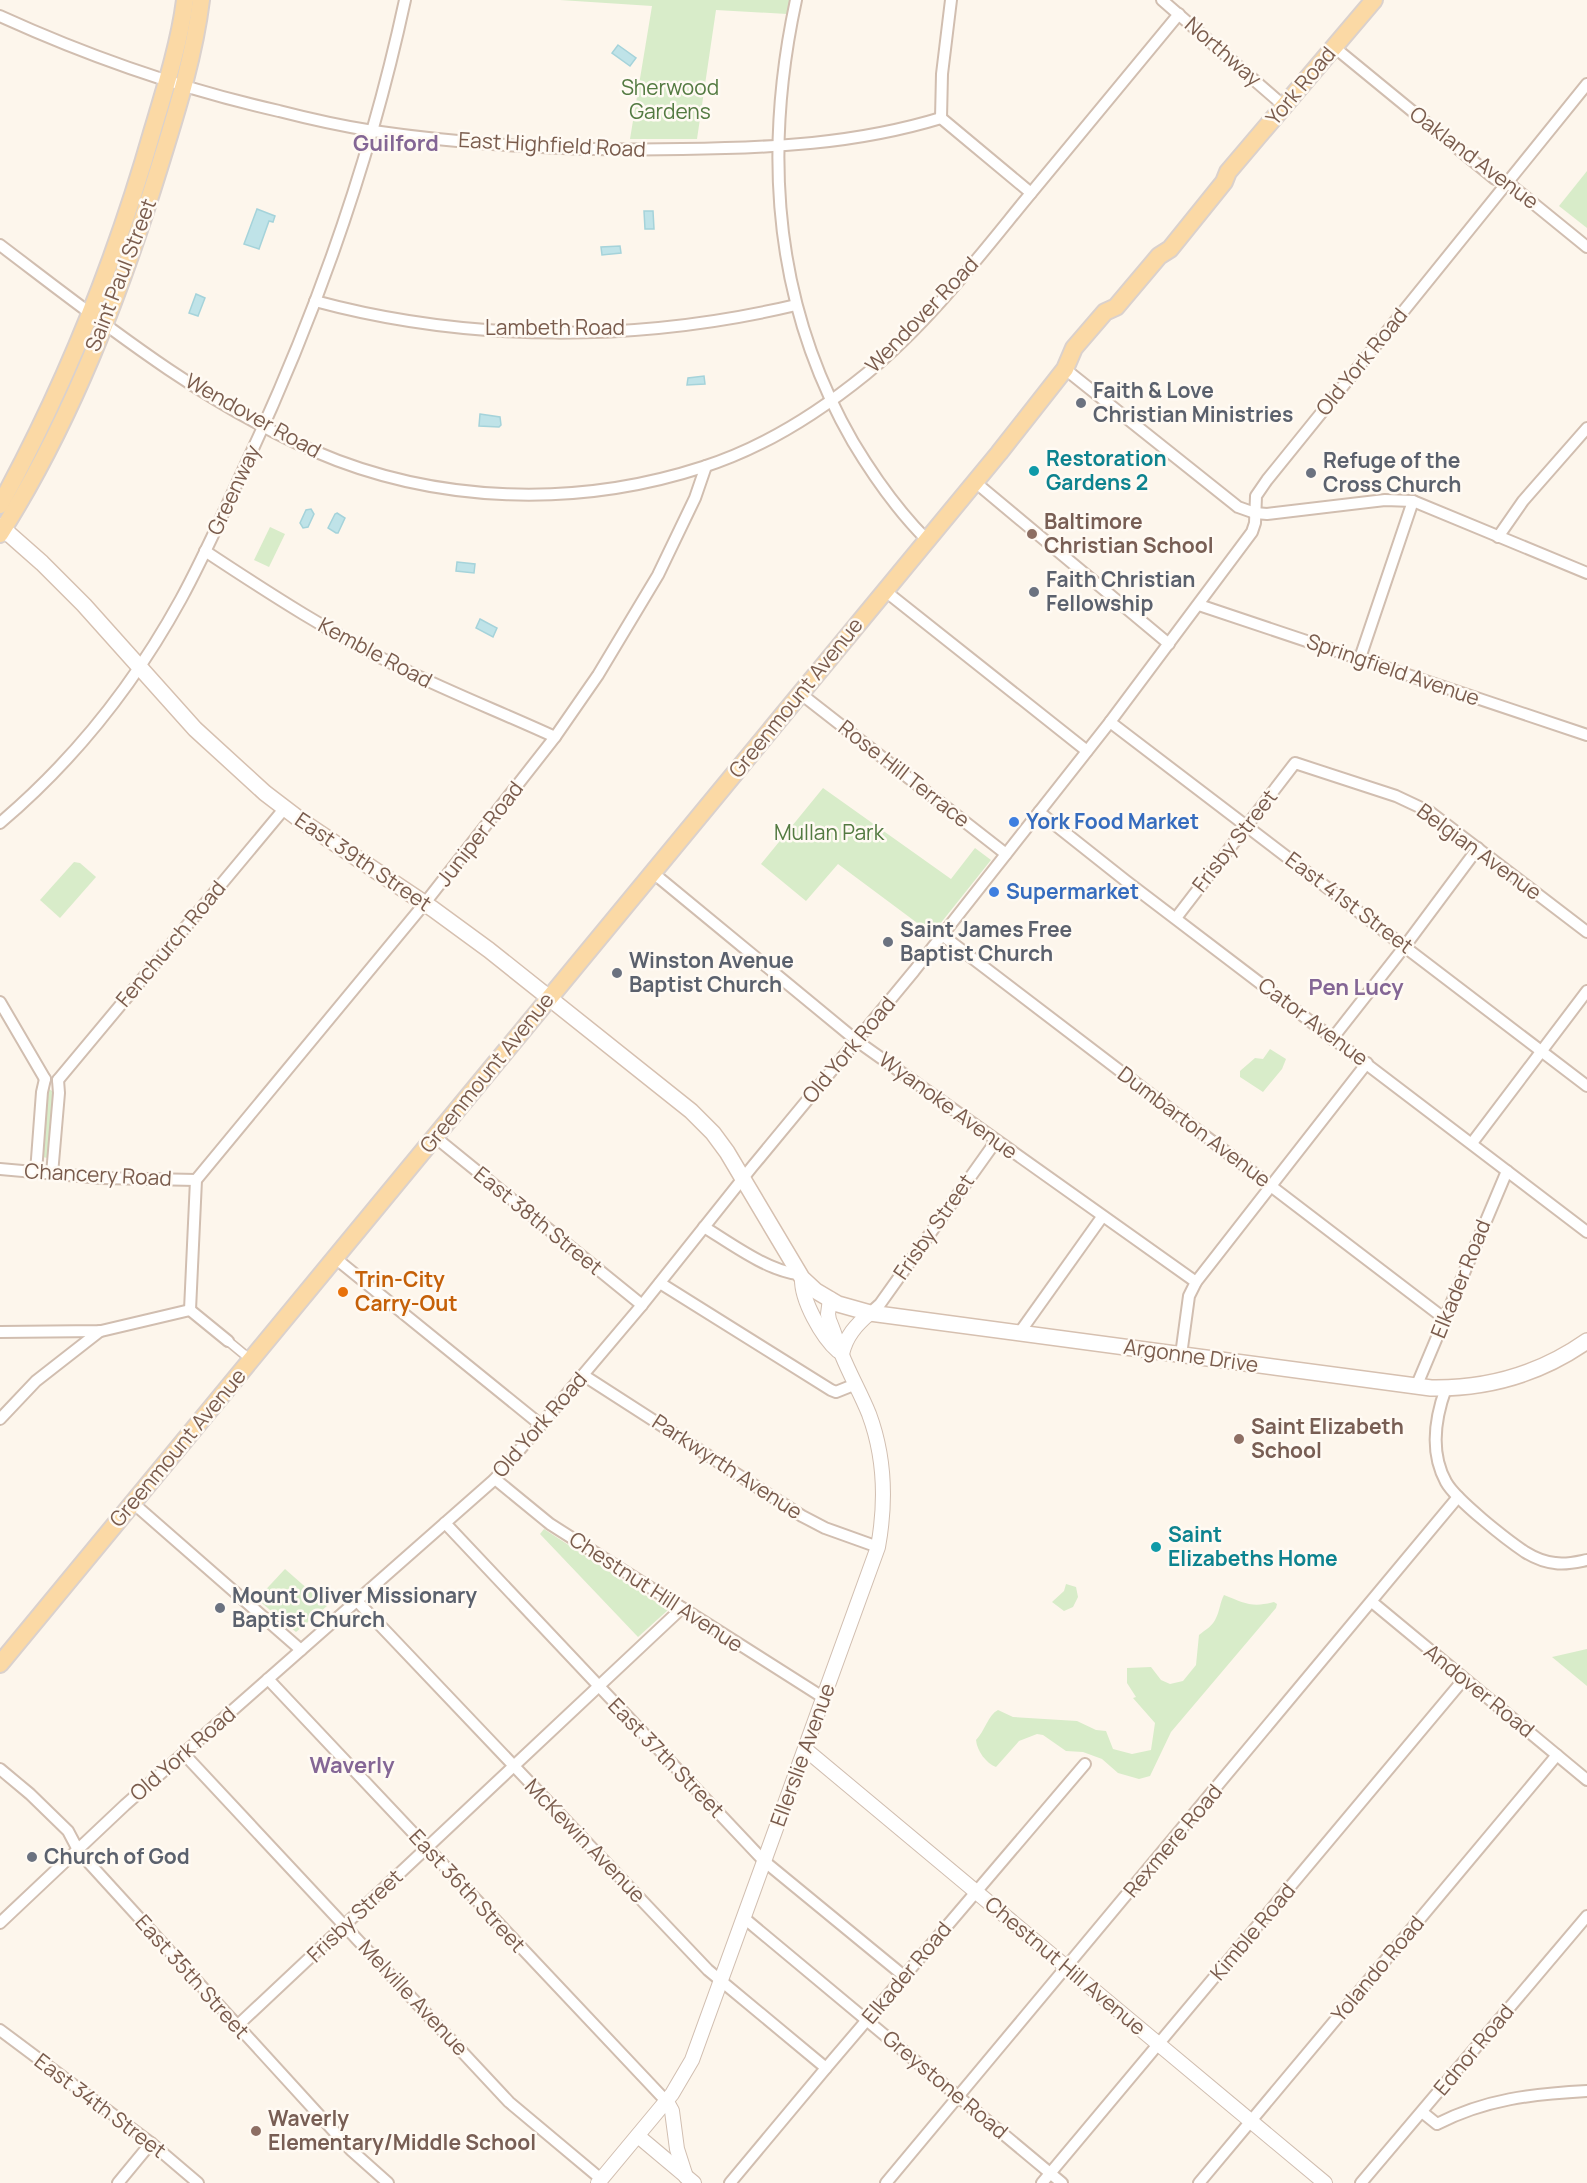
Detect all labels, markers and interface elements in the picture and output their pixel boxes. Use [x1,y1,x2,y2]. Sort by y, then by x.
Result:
street label: Northway [1179,10,1268,92]
street label: York Road [1259,40,1341,131]
park label: Sherwood Gardens [621,73,719,125]
street label: Oakland Avenue [1404,99,1545,215]
street label: East Highfield Road [458,125,647,163]
district label: Guilford [353,128,439,158]
street label: Saint Paul Street [78,194,162,355]
street label: Wendover Road [859,250,984,378]
street label: Old York Road [1309,302,1413,421]
street label: Lambeth Road [485,313,625,341]
street label: Wendover Road [181,366,326,464]
place label: Faith & Love Christian Ministries [1093,376,1293,428]
marker: Faith & Love Christian Ministries [1074,396,1088,410]
street label: Greenway [200,440,266,539]
place label: Restoration Gardens 2 [1046,444,1167,496]
place label: Refuge of the Cross Church [1323,446,1462,498]
marker: Restoration Gardens 2 [1027,464,1041,478]
marker: Refuge of the Cross Church [1304,466,1318,480]
place label: Baltimore Christian School [1044,507,1214,559]
marker: Baltimore Christian School [1025,527,1039,541]
place label: Faith Christian Fellowship [1046,565,1196,617]
marker: Faith Christian Fellowship [1027,585,1041,599]
street label: Kemble Road [314,610,437,694]
street label: Greenmount Avenue [722,611,869,783]
street label: Springfield Avenue [1303,626,1484,712]
street label: Rose Hill Terrace [833,713,976,833]
street label: Juniper Road [429,775,529,892]
street label: Frisby Street [1185,783,1283,897]
street label: Belgian Avenue [1412,796,1548,906]
street label: East 39th Street [290,805,437,917]
place label: York Food Market [1026,807,1199,835]
marker: York Food Market [1007,815,1021,829]
park label: Mullan Park [774,818,885,846]
street label: East 41st Street [1280,845,1419,959]
street label: Fenchurch Road [109,874,231,1012]
place label: Supermarket [1006,877,1139,905]
marker: Supermarket [987,885,1001,899]
place label: Saint James Free Baptist Church [900,915,1072,967]
marker: Saint James Free Baptist Church [881,935,895,949]
place label: Winston Avenue Baptist Church [629,946,794,998]
marker: Winston Avenue Baptist Church [610,966,624,980]
street label: Cator Avenue [1253,971,1374,1072]
district label: Pen Lucy [1309,972,1404,1002]
street label: Greenmount Avenue [413,986,560,1158]
street label: Old York Road [795,990,901,1109]
street label: Wyanoke Avenue [873,1045,1024,1165]
street label: Dumbarton Avenue [1112,1059,1277,1193]
street label: Chancery Road [24,1156,173,1192]
street label: East 38th Street [468,1160,609,1281]
street label: Frisby Street [886,1168,980,1285]
street label: Elkader Road [1424,1215,1497,1342]
place label: Trin-City Carry-Out [355,1265,458,1317]
marker: Trin-City Carry-Out [336,1285,350,1299]
street label: Argonne Drive [1122,1332,1260,1378]
street label: Greenmount Avenue [103,1362,252,1532]
street label: Old York Road [486,1366,593,1483]
street label: Parkwyrth Avenue [647,1407,808,1525]
place label: Saint Elizabeth School [1251,1412,1404,1464]
marker: Saint Elizabeth School [1232,1432,1246,1446]
place label: Saint Elizabeths Home [1168,1520,1338,1572]
street label: Chestnut Hill Avenue [564,1524,749,1658]
marker: Saint Elizabeths Home [1149,1540,1163,1554]
place label: Mount Oliver Missionary Baptist Church [232,1581,477,1633]
marker: Mount Oliver Missionary Baptist Church [213,1601,227,1615]
street label: Andover Road [1419,1637,1541,1743]
street label: Ellerslie Avenue [763,1679,841,1830]
street label: East 37th Street [602,1691,731,1823]
street label: Old York Road [124,1700,241,1807]
district label: Waverly [310,1750,395,1780]
street label: McKewin Avenue [519,1772,652,1908]
street label: Rexmere Road [1117,1778,1228,1903]
street label: East 36th Street [403,1823,532,1958]
place label: Church of God [44,1842,190,1870]
marker: Church of God [25,1850,39,1864]
street label: Frisby Street [300,1863,408,1968]
street label: Kimble Road [1203,1877,1301,1986]
street label: Chestnut Hill Avenue [979,1890,1152,2041]
street label: East 35th Street [130,1908,256,2044]
street label: Yolando Road [1325,1909,1430,2027]
street label: Elkader Road [855,1915,957,2029]
street label: Melville Avenue [353,1933,475,2061]
street label: Ednor Road [1427,1998,1520,2101]
street label: Greystone Road [877,2024,1014,2145]
street label: East 34th Street [29,2046,172,2164]
place label: Waverly Elementary/Middle School [268,2104,536,2156]
marker: Waverly Elementary/Middle School [249,2124,263,2138]

